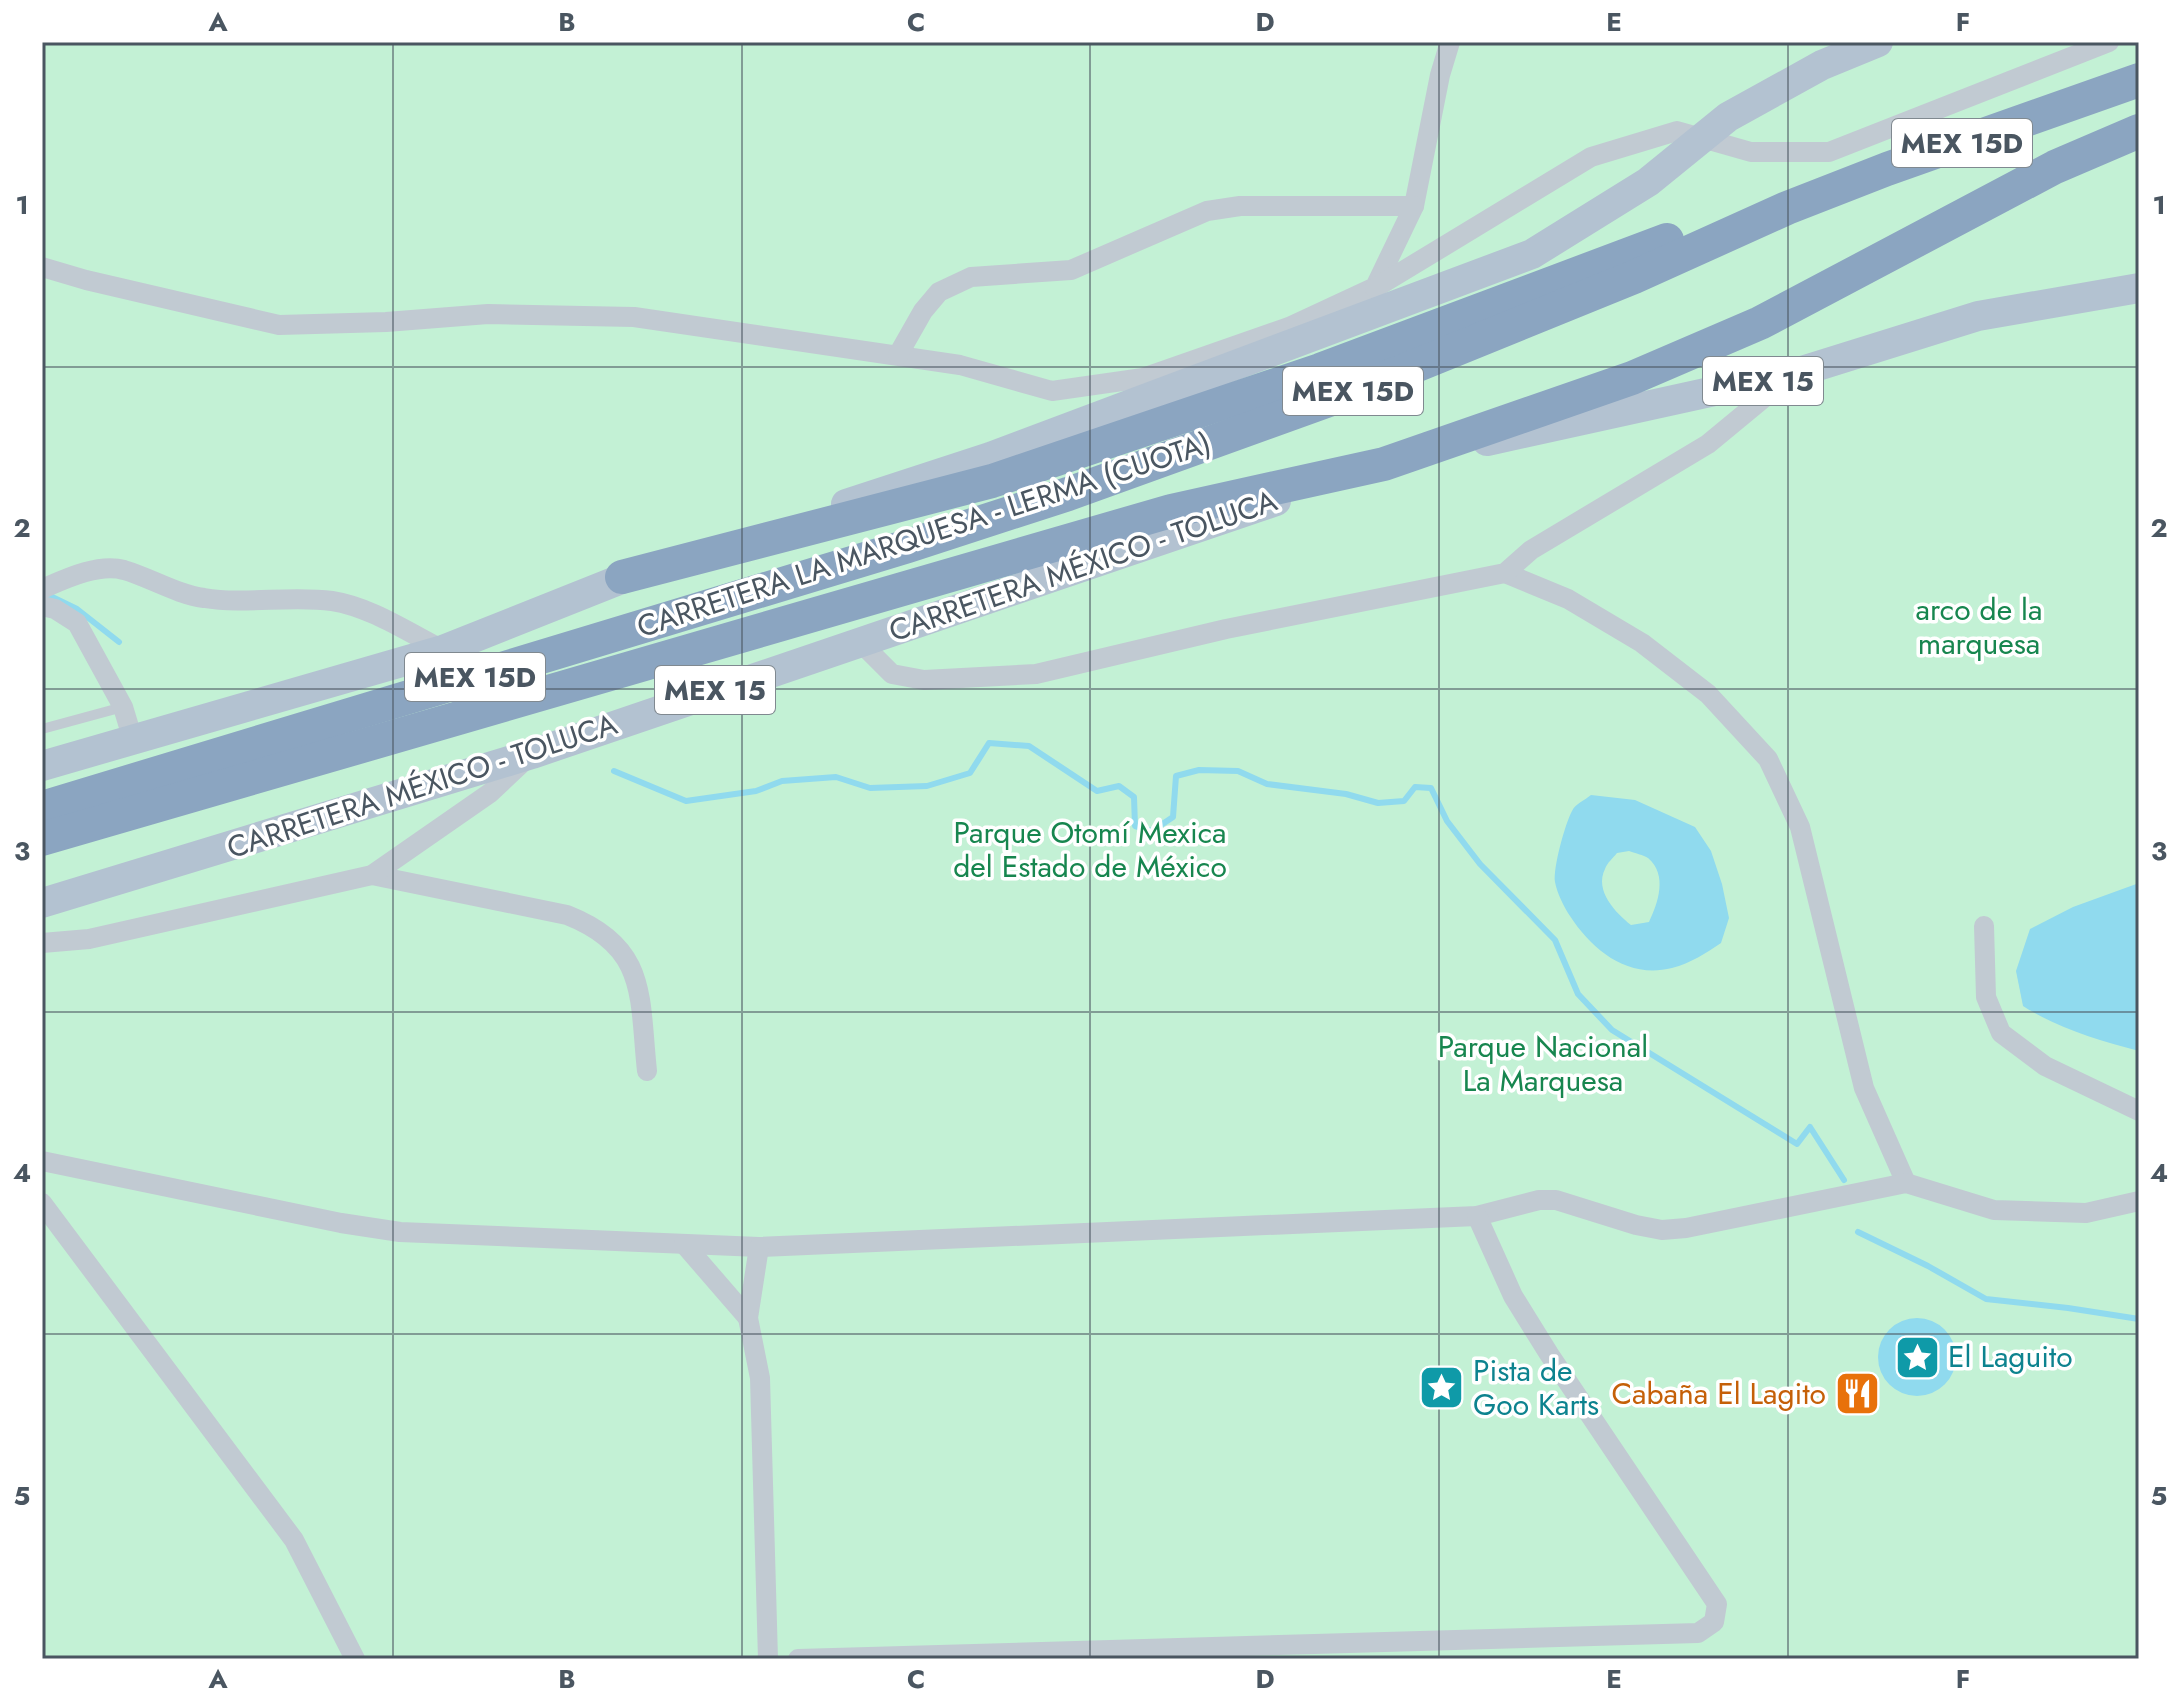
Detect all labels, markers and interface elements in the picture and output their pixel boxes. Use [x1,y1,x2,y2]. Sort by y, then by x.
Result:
text: A [207,3,228,41]
text: B [558,3,576,41]
text: C [907,3,925,41]
text: D [1255,3,1275,41]
text: E [1606,3,1622,41]
text: F [1956,3,1970,41]
road number: MEX 15D [1892,119,2032,167]
text: 1 [15,186,29,224]
text: 1 [2152,186,2166,224]
road number: MEX 15 [1703,357,1823,405]
road number: MEX 15D [1283,367,1423,415]
street label: CARRETERA LA MARQUESA - LERMA (CUOTA) [631,421,1216,648]
street label: CARRETERA MÉXICO - TOLUCA [883,479,1283,652]
text: 2 [13,509,31,547]
text: 2 [2150,509,2168,547]
park label: arco de la marquesa [1916,588,2042,665]
road number: MEX 15D [405,653,545,701]
road number: MEX 15 [655,666,775,714]
street label: CARRETERA MÉXICO - TOLUCA [221,702,623,869]
park label: Parque Otomí Mexica del Estado de México [953,811,1227,888]
text: 3 [14,832,30,870]
text: 3 [2151,832,2167,870]
park label: Parque Nacional La Marquesa [1438,1025,1648,1102]
text: 4 [13,1154,31,1192]
text: 4 [2150,1154,2168,1192]
place icon: El Laguito [1893,1333,1941,1381]
place label: El Laguito [1948,1335,2073,1378]
place label: Pista de Goo Karts [1473,1349,1599,1426]
place icon: Pista de Goo Karts [1418,1364,1466,1412]
restaurant icon: Cabaña El Lagito [1833,1370,1881,1418]
place label: Cabaña El Lagito [1612,1372,1826,1415]
text: 5 [14,1477,30,1515]
text: 5 [2151,1477,2167,1515]
text: A [207,1660,228,1698]
text: B [558,1660,576,1698]
text: C [907,1660,925,1698]
text: D [1255,1660,1275,1698]
text: E [1606,1660,1622,1698]
text: F [1956,1660,1970,1698]

